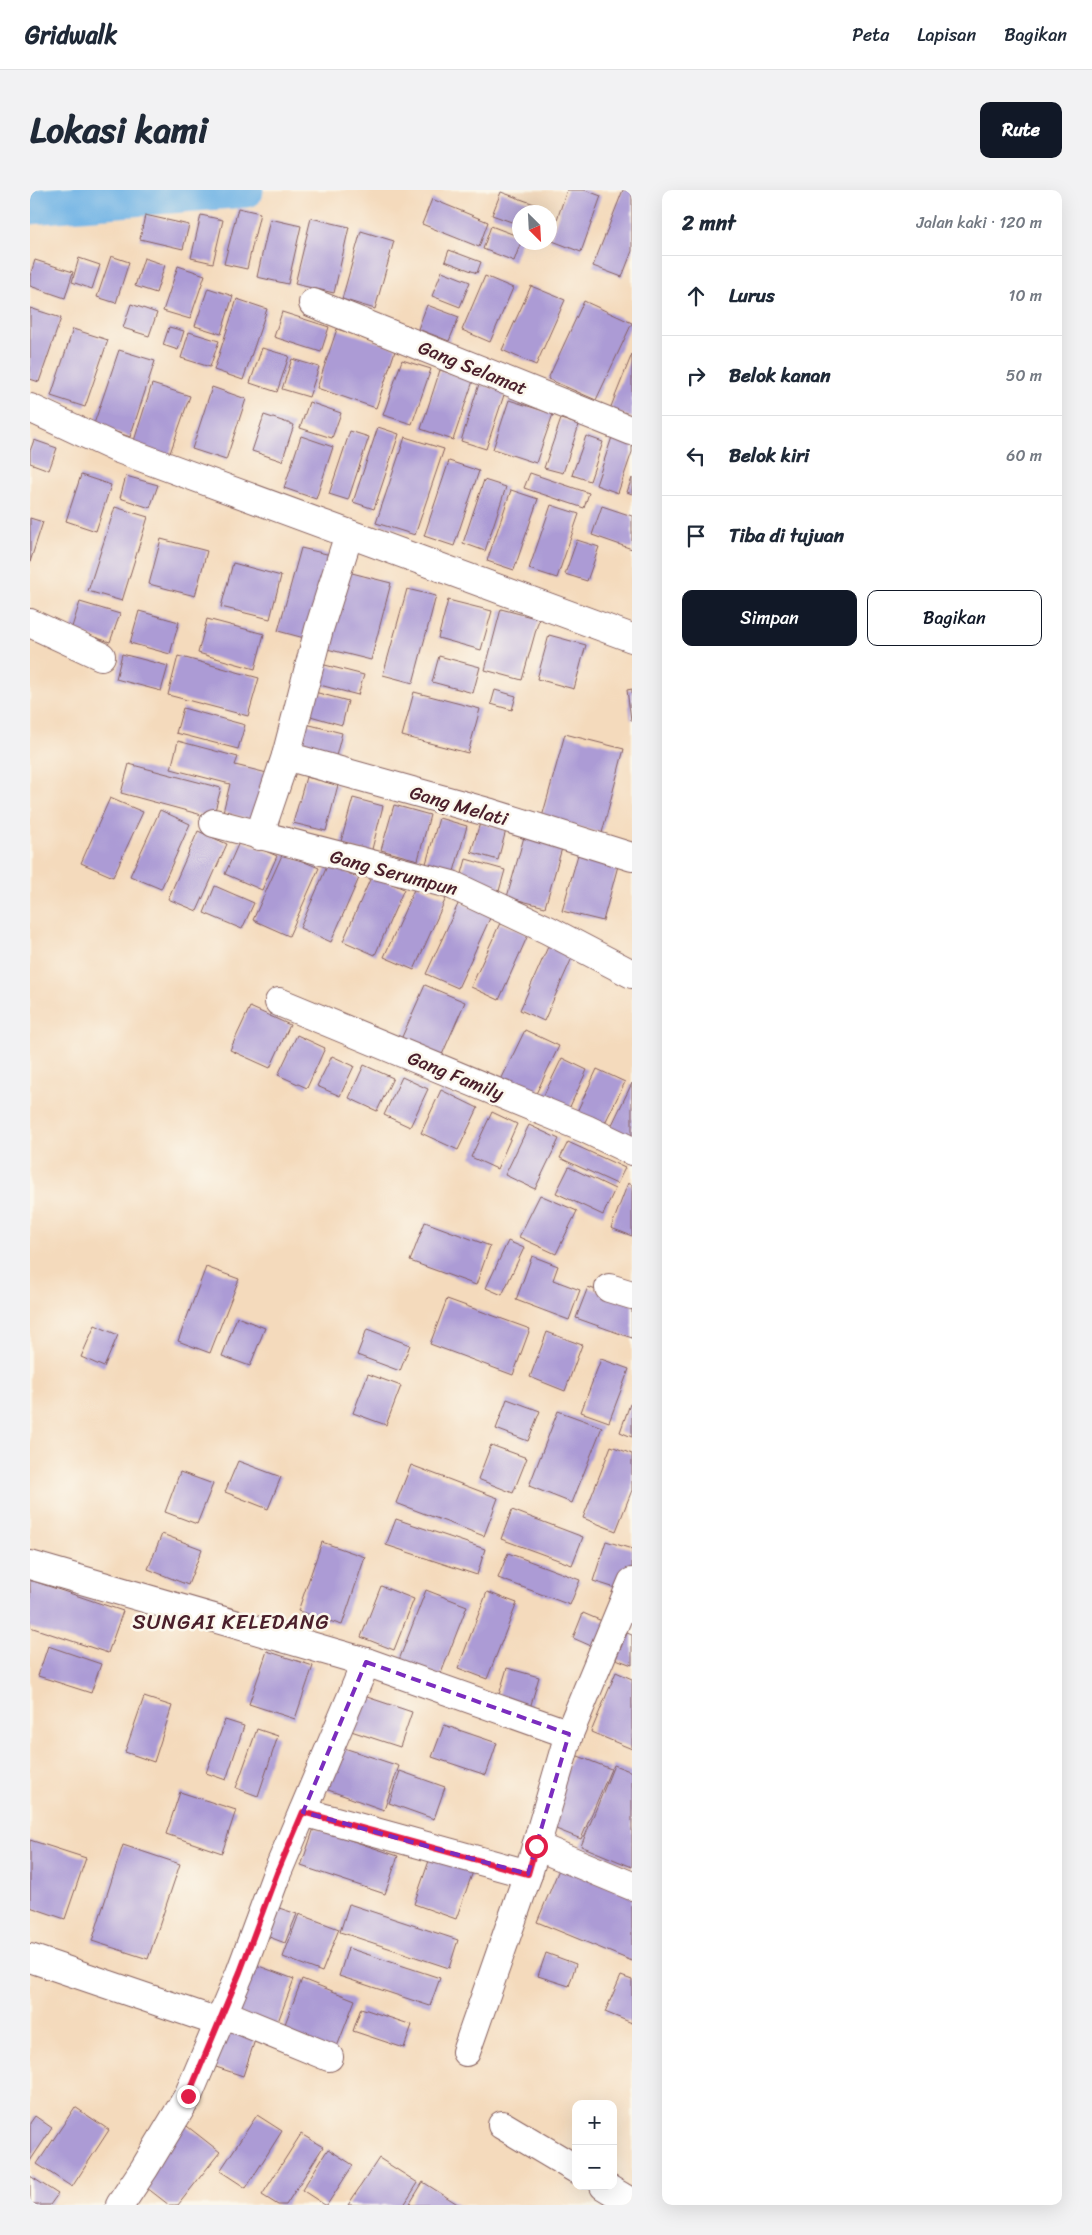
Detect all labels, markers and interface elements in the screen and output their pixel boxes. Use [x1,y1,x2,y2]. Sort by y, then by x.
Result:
text: Gridwalk [25,14,117,56]
text: Peta [852,19,889,51]
text: Lapisan [917,19,976,51]
text: Bagikan [1004,19,1067,51]
text: Lokasi kami [30,99,208,161]
button: Rute [980,102,1062,158]
text: 2 mnt [682,204,736,242]
north arrow [512,205,557,250]
text: Jalan kaki · 120 m [916,208,1042,237]
text: Lurus [729,279,775,312]
text: 10 m [1009,281,1042,310]
icon: ahead [682,282,710,310]
street label: Gang Selamat [413,331,532,404]
text: Belok kanan [729,359,831,392]
text: 50 m [1006,361,1042,390]
icon: right [682,362,710,390]
text: Belok kiri [729,439,809,472]
text: 60 m [1006,441,1042,470]
icon: left [682,442,710,470]
text: Tiba di tujuan [729,519,844,552]
icon: arrive [682,522,710,550]
button: Simpan [682,590,857,646]
button: Bagikan [867,590,1042,646]
street label: Gang Melati [406,776,513,835]
street label: Gang Serumpun [326,840,461,905]
street label: Gang Family [403,1041,509,1110]
district label: SUNGAI KELEDANG [132,1603,330,1641]
route start [525,1835,548,1858]
route end [177,2085,200,2108]
map controls [572,2100,617,2190]
button: + [572,2100,617,2145]
button: − [572,2145,617,2190]

